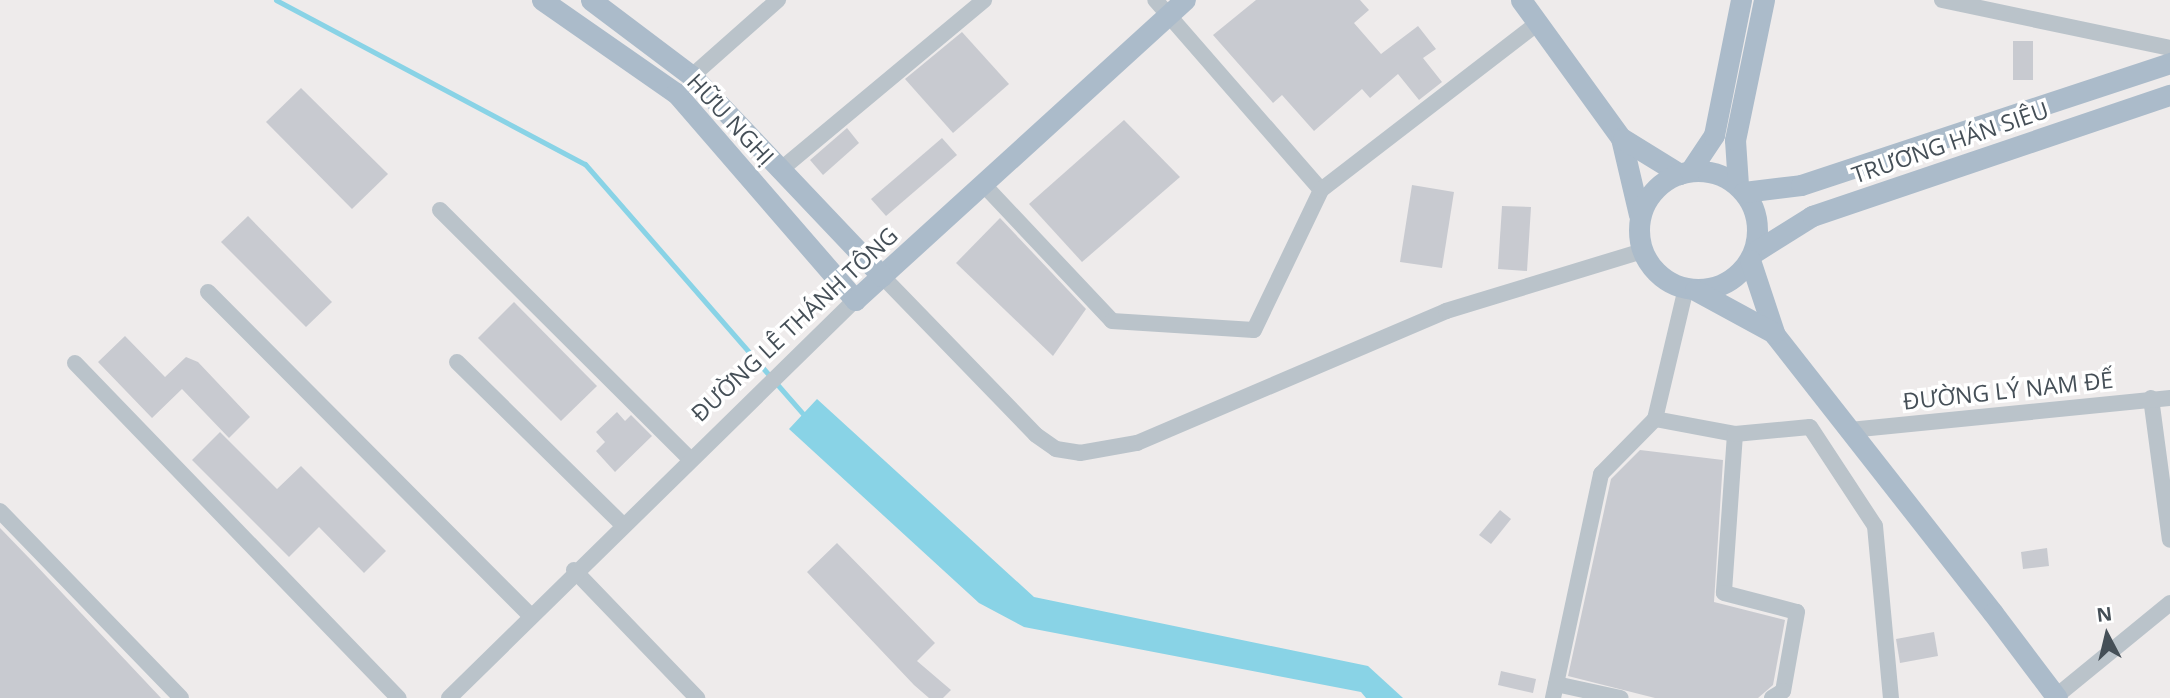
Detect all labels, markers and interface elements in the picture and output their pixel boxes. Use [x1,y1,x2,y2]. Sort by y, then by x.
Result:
street label: HỮU NGHỊ [682,68,780,170]
street label: TRƯƠNG HÁN SIÊU [1848,95,2052,189]
street label: ĐƯỜNG LÊ THÁNH TÔNG [685,221,903,427]
street label: ĐƯỜNG LÝ NAM ĐẾ [1902,365,2114,415]
north arrow [2072,600,2142,670]
text: N [2095,600,2114,628]

